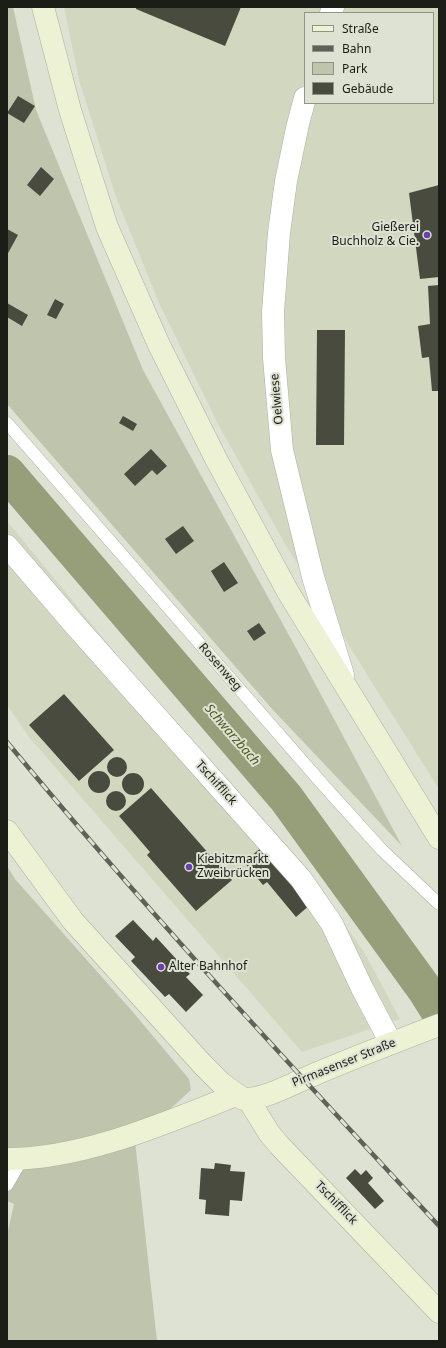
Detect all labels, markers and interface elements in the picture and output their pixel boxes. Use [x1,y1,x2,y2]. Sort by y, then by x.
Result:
legend [304,12,434,104]
text: Straße [342,20,379,37]
text: Bahn [342,40,371,57]
text: Park [342,60,367,77]
text: Gebäude [342,80,393,97]
place label: Gießerei Buchholz & Cie. [332,221,419,249]
marker: Gießerei Buchholz & Cie. [422,230,432,240]
street label: Oelwiese [268,373,286,425]
street label: Rosenweg [195,640,245,694]
water label: Schwarzbach [201,701,263,769]
street label: Tschifflick [192,758,240,808]
place label: Kiebitzmarkt Zweibrücken [197,853,269,881]
marker: Kiebitzmarkt Zweibrücken [184,862,194,872]
place label: Alter Bahnhof [169,960,247,974]
marker: Alter Bahnhof [156,962,166,972]
street label: Pirmasenser Straße [290,1036,398,1090]
street label: Tschifflick [312,1178,360,1228]

